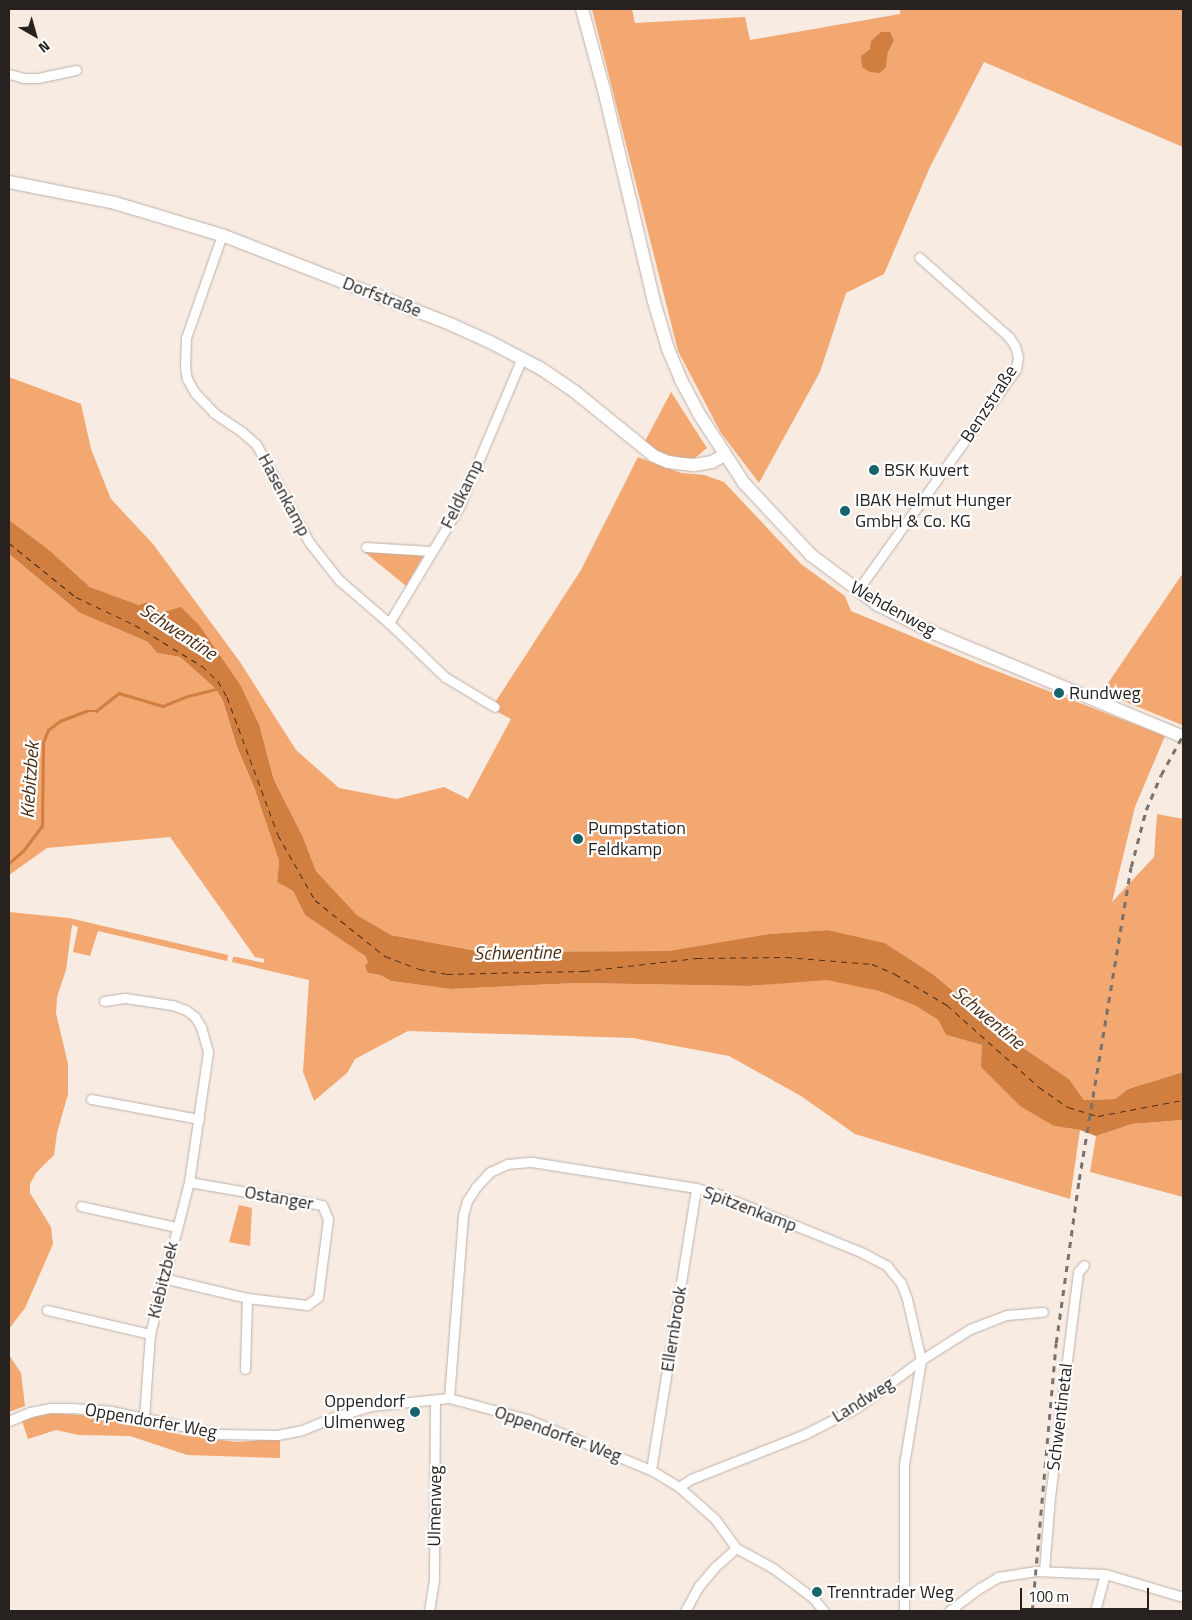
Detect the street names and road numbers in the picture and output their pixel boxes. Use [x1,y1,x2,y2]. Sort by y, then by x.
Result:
street label: Dorfstraße [340,272,424,322]
street label: Benzstraße [956,361,1022,447]
street label: Hasenkamp [253,450,315,540]
street label: Feldkamp [436,456,488,532]
street label: Wehdenweg [846,577,940,641]
street label: Ostanger [243,1181,315,1215]
street label: Spitzenkamp [700,1181,800,1237]
street label: Kiebitzbek [143,1239,183,1321]
street label: Ellernbrook [657,1285,691,1373]
street label: Schwentinetal [1043,1362,1077,1472]
street label: Landweg [828,1373,898,1427]
street label: Oppendorfer Weg [83,1399,219,1443]
street label: Oppendorfer Weg [491,1401,625,1467]
street label: Ulmenweg [423,1465,447,1547]

